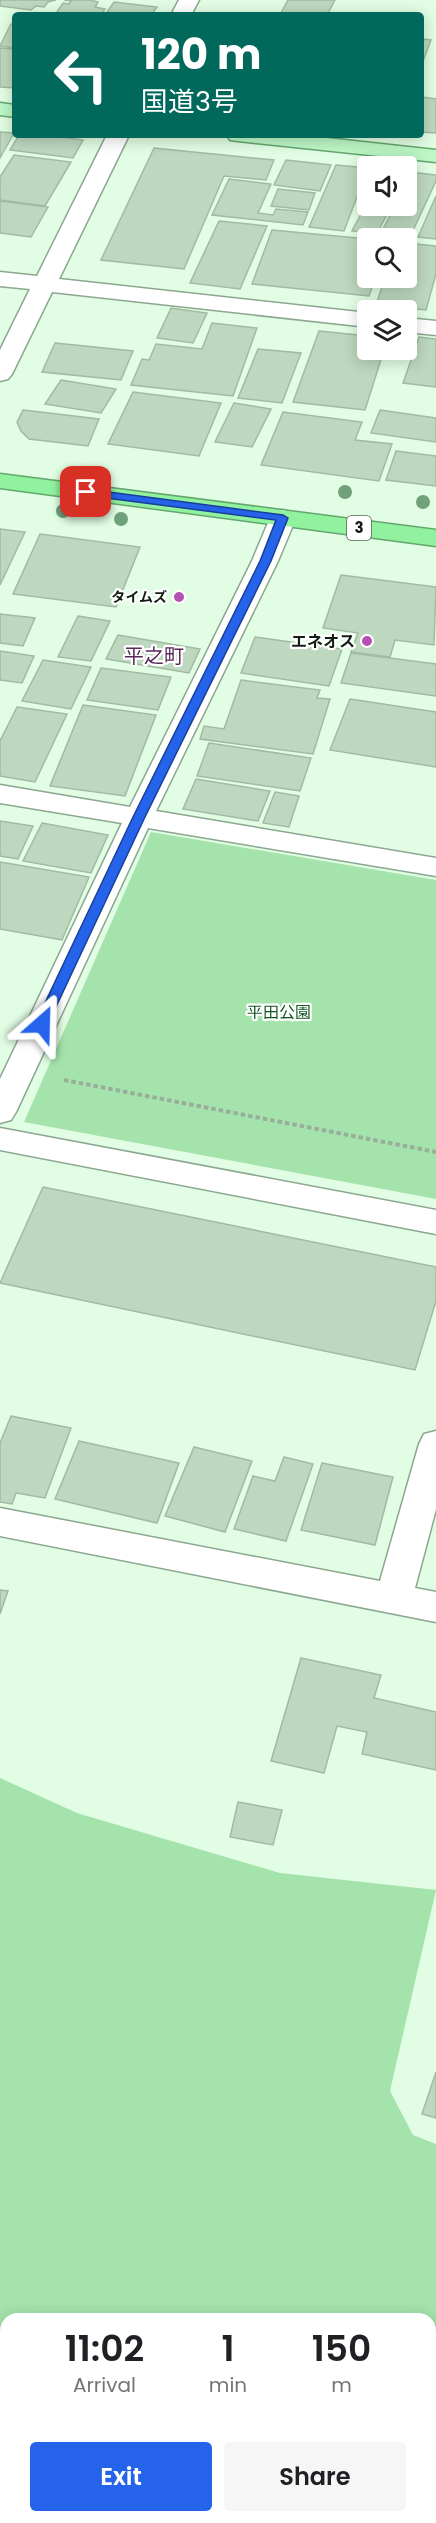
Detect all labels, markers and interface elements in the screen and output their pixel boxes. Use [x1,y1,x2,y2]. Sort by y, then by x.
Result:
text: 120 m [141,25,262,84]
icon: left [42,36,120,114]
text: 国道3号 [141,83,238,120]
map controls [357,156,417,360]
button: sound [357,156,417,216]
button: search [357,228,417,288]
button: layers [357,300,417,360]
pin [60,466,111,517]
icon: arrive [69,475,102,508]
road number: 3 [347,516,371,540]
place label: タイムズ [111,587,167,607]
marker: タイムズ [172,590,186,604]
place label: エネオス [291,630,355,653]
marker: エネオス [360,634,374,648]
district label: 平之町 [124,642,184,670]
position arrow [10,992,74,1056]
park label: 平田公園 [247,1001,311,1024]
text: 11:02 [65,2323,144,2374]
text: 1 [221,2323,234,2374]
text: 150 [312,2323,371,2374]
text: Arrival [73,2371,136,2399]
text: min [209,2371,247,2399]
text: m [331,2371,352,2399]
button: Exit [30,2442,212,2511]
button: Share [224,2442,406,2511]

